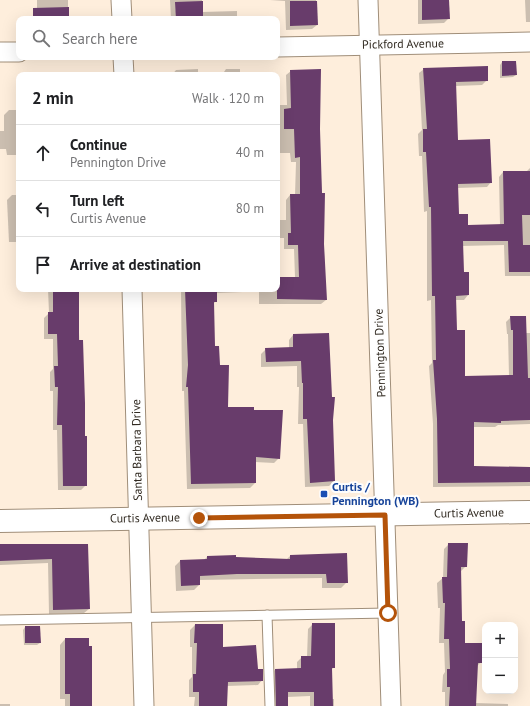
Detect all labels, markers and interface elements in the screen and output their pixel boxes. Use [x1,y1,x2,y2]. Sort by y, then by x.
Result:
search box [16,16,280,60]
icon: search [30,27,52,49]
text: Search here [62,29,138,48]
street label: Pickford Avenue [362,35,444,52]
text: 2 min [32,87,73,109]
text: Walk · 120 m [192,90,264,107]
text: Continue [70,135,127,154]
icon: ahead [32,142,54,164]
text: 40 m [236,144,264,161]
text: Pennington Drive [70,154,166,171]
text: Turn left [70,191,124,210]
icon: left [32,198,54,220]
text: 80 m [236,200,264,217]
text: Curtis Avenue [70,210,146,227]
icon: arrive [32,254,54,276]
text: Arrive at destination [70,255,201,274]
street label: Pennington Drive [370,308,389,398]
street label: Santa Barbara Drive [128,399,145,501]
place label: Curtis / Pennington (WB) [332,479,419,508]
marker: Curtis / Pennington (WB) [319,489,329,499]
street label: Curtis Avenue [434,504,504,521]
street label: Curtis Avenue [110,509,180,526]
route end [190,509,208,527]
route start [379,604,397,622]
map controls [482,622,518,694]
button: + [482,622,518,658]
button: − [482,658,518,694]

